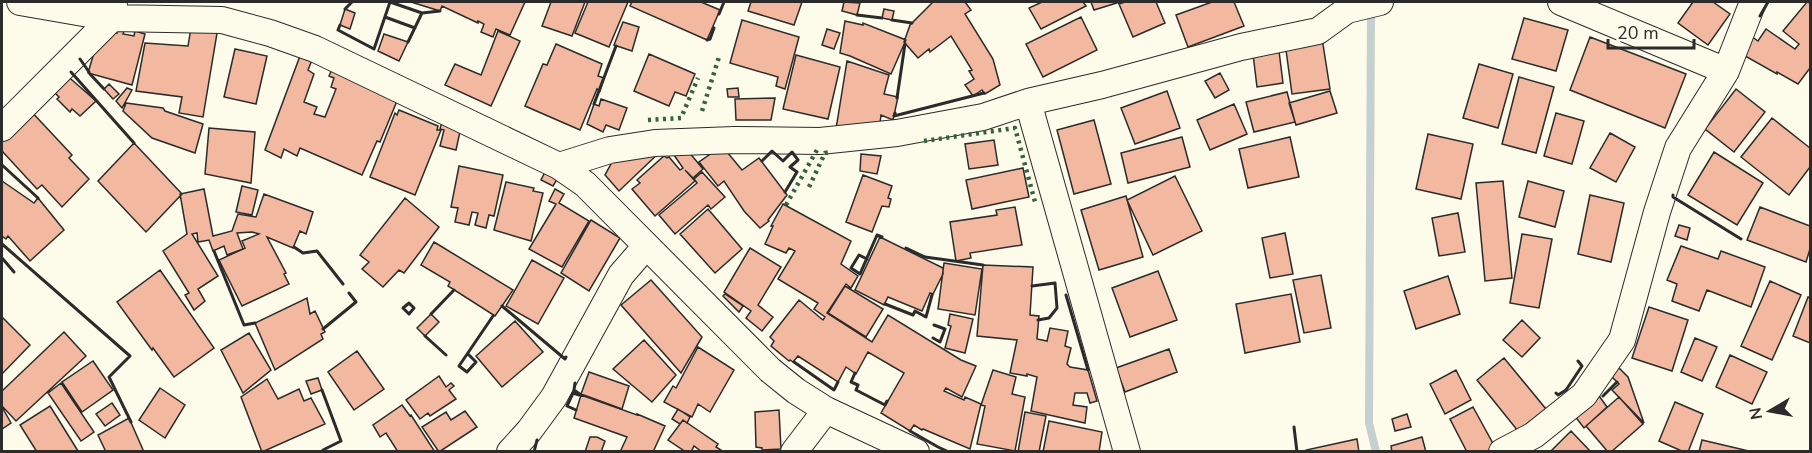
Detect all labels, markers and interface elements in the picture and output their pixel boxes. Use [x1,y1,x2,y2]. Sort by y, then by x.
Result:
scale bar [1608,12,1694,50]
text: 20 m [1617,21,1659,45]
north arrow [1740,381,1800,441]
text: N [1744,406,1768,421]

